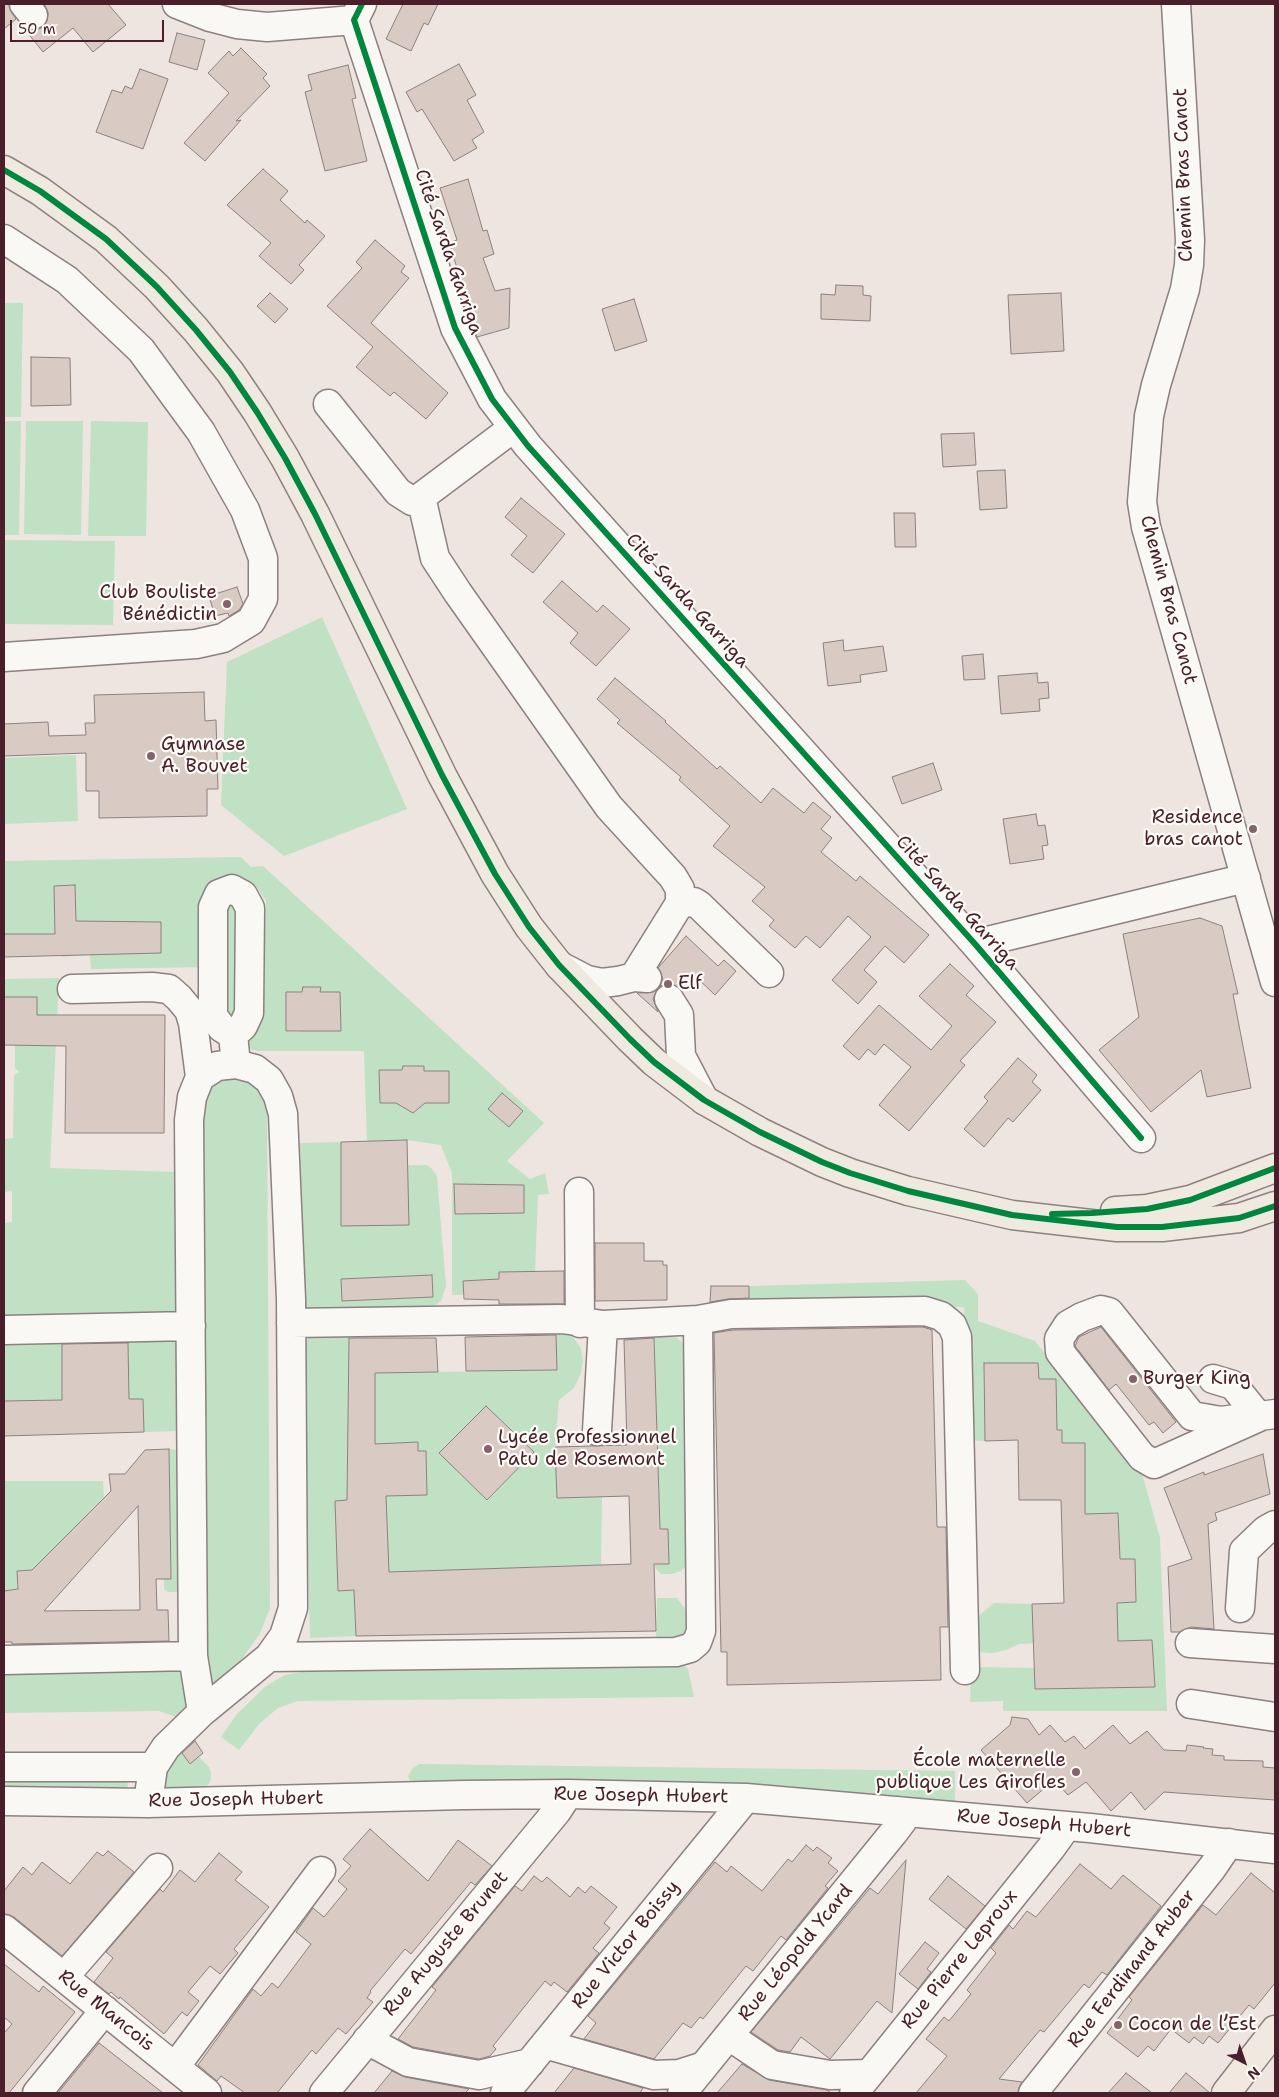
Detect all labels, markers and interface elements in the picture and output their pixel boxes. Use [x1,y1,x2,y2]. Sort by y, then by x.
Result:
scale bar [12,10,166,42]
text: 50 m [18,19,56,39]
street label: Chemin Bras Canot [1170,88,1198,262]
street label: Cité Sarda Garriga [409,166,487,338]
street label: Chemin Bras Canot [1134,513,1202,687]
street label: Cité Sarda Garriga [621,529,753,673]
place label: Club Bouliste Bénédictin [100,582,217,626]
marker: Club Bouliste Bénédictin [221,598,233,610]
place label: Gymnase A. Bouvet [161,734,248,778]
marker: Gymnase A. Bouvet [145,750,157,762]
place label: Residence bras canot [1144,807,1243,851]
marker: Residence bras canot [1247,823,1259,835]
street label: Cité Sarda Garriga [891,831,1023,975]
place label: Elf [678,973,702,995]
marker: Elf [662,978,674,990]
place label: Burger King [1143,1368,1251,1390]
marker: Burger King [1127,1373,1139,1385]
place label: Lycée Professionnel Patu de Rosemont [498,1427,676,1471]
marker: Lycée Professionnel Patu de Rosemont [482,1443,494,1455]
place label: École maternelle publique Les Girofles [876,1750,1066,1794]
marker: École maternelle publique Les Girofles [1070,1766,1082,1778]
street label: Rue Joseph Hubert [553,1783,729,1809]
street label: Rue Joseph Hubert [148,1787,324,1813]
street label: Rue Joseph Hubert [956,1805,1132,1843]
street label: Rue Auguste Brunet [379,1867,513,2021]
street label: Rue Victor Boissy [567,1876,685,2014]
street label: Rue Léopold Ycard [734,1880,858,2026]
street label: Rue Ferdinand Auber [1063,1885,1201,2053]
street label: Rue Pierre Leproux [897,1886,1023,2034]
street label: Rue Mancois [53,1965,159,2057]
place label: Cocon de l’Est [1128,2014,1257,2036]
marker: Cocon de l’Est [1112,2019,1124,2031]
north arrow [1219,2037,1269,2087]
text: N [1244,2063,1264,2084]

